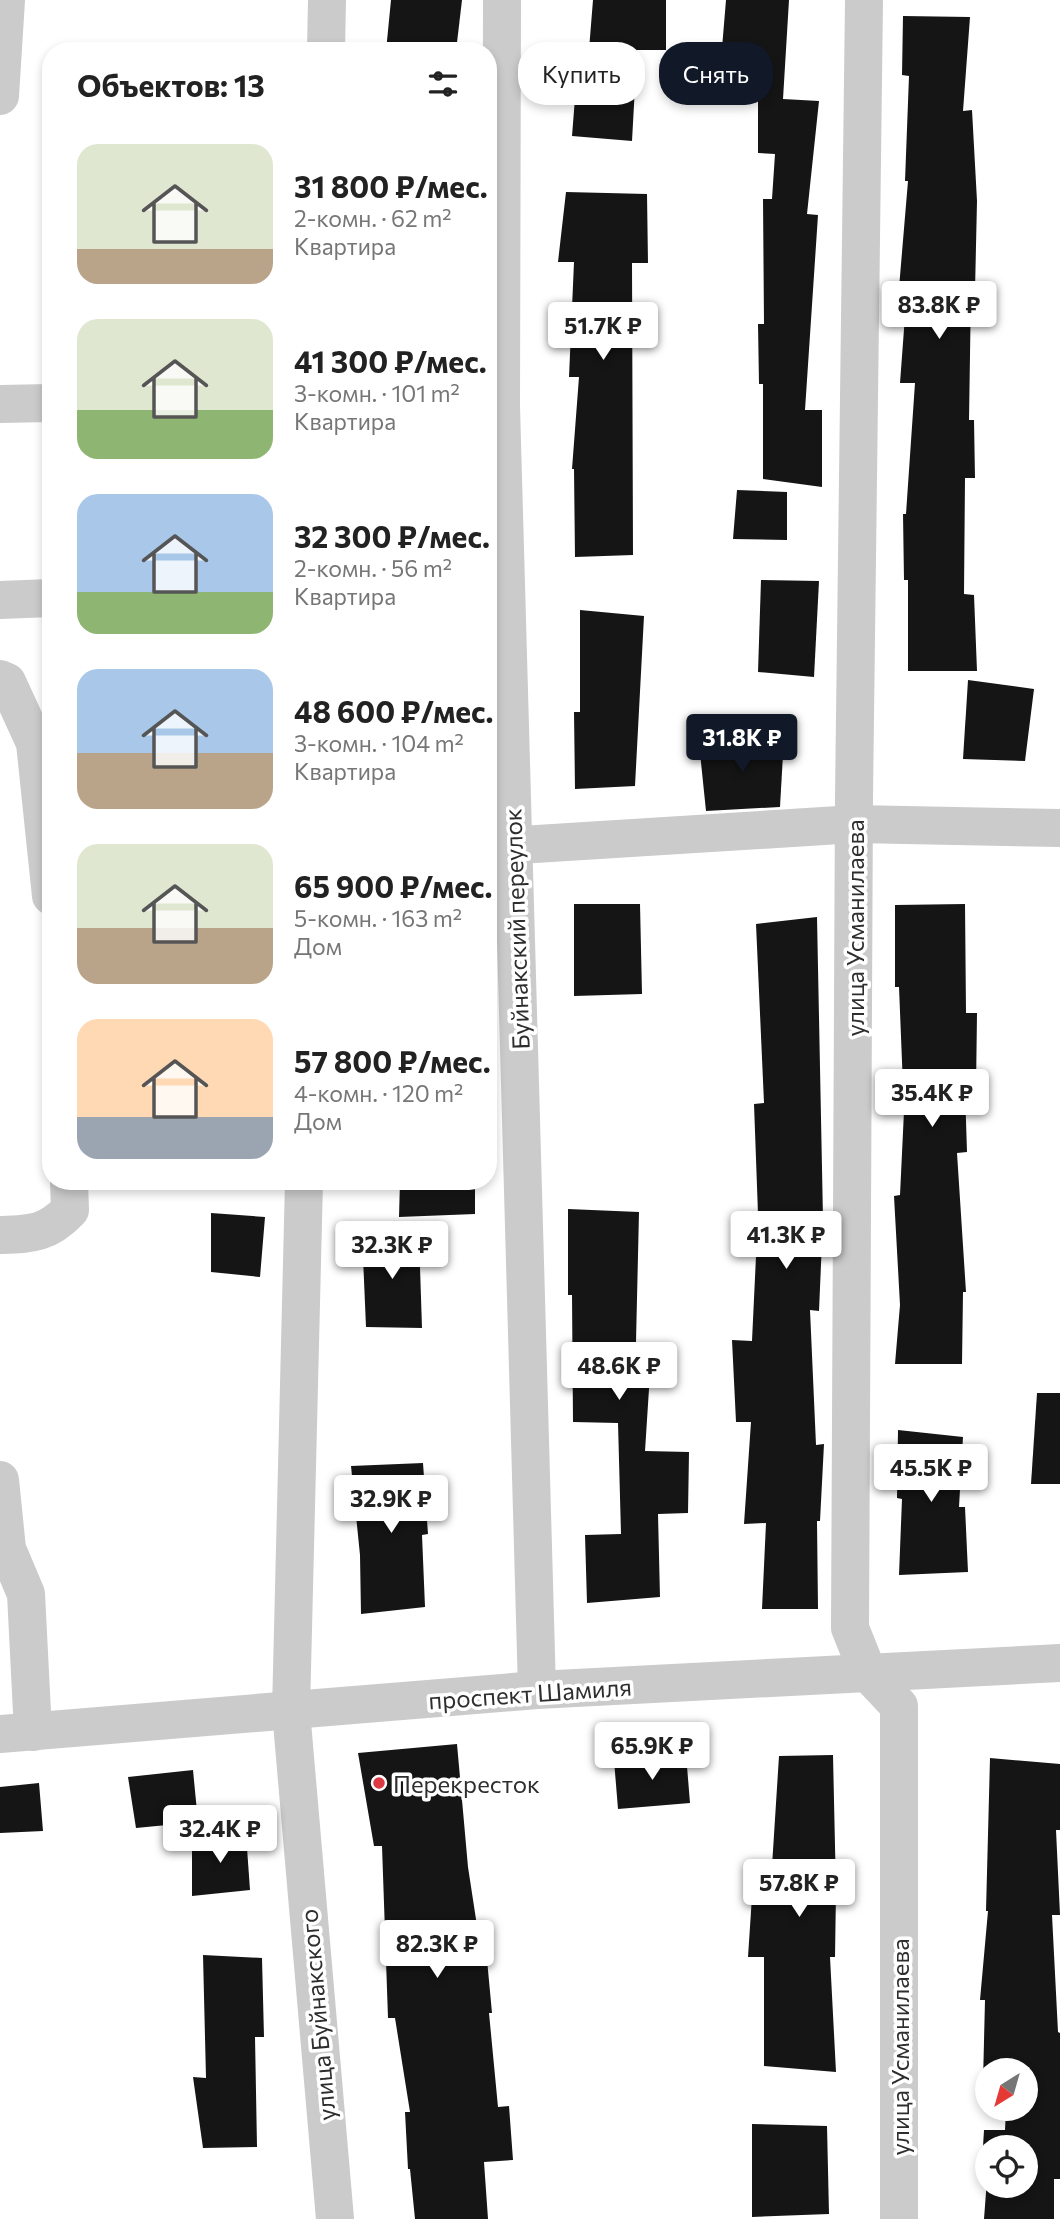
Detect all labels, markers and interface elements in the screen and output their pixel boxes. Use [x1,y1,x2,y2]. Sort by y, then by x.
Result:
chip: Купить [518,42,645,105]
chip: Снять [659,42,773,105]
icon: filters [424,65,462,103]
text: Объектов: 13 [77,66,265,103]
text: 31 800 ₽/мес. [294,167,488,204]
icon: home [133,172,217,256]
text: 2-комн. · 62 m² [294,204,451,232]
text: Квартира [294,232,396,260]
pin: 83.8K ₽ [874,282,1004,341]
text: 83.8K ₽ [898,290,980,318]
pin: 51.7K ₽ [538,302,668,362]
text: 51.7K ₽ [564,311,642,339]
text: 41 300 ₽/мес. [294,342,487,379]
icon: home [133,347,217,431]
text: 3-комн. · 101 m² [294,379,460,407]
text: Квартира [294,407,396,435]
text: 32 300 ₽/мес. [294,517,490,554]
icon: home [133,522,217,606]
text: 2-комн. · 56 m² [294,554,452,582]
text: Квартира [294,582,396,610]
text: 48 600 ₽/мес. [294,692,494,729]
icon: home [133,697,217,781]
pin: 31.8K ₽ [677,714,807,774]
text: 31.8K ₽ [702,723,782,751]
text: 3-комн. · 104 m² [294,729,464,757]
text: Квартира [294,757,396,785]
street label: Буйнакский переулок [497,808,535,1050]
street label: улица Усманилаева [840,819,869,1037]
text: 65 900 ₽/мес. [294,867,493,904]
icon: home [133,872,217,956]
text: 5-комн. · 163 m² [294,904,462,932]
text: Дом [294,932,342,960]
text: 57 800 ₽/мес. [294,1042,491,1079]
icon: home [133,1047,217,1131]
pin: 35.4K ₽ [867,1070,997,1129]
text: 35.4K ₽ [891,1078,973,1106]
text: 4-комн. · 120 m² [294,1079,463,1107]
text: Дом [294,1107,342,1135]
pin: 41.3K ₽ [721,1212,851,1271]
text: 41.3K ₽ [747,1220,825,1248]
pin: 32.3K ₽ [327,1222,457,1281]
text: 32.3K ₽ [351,1230,433,1258]
pin: 48.6K ₽ [554,1342,684,1402]
text: 48.6K ₽ [577,1351,661,1379]
pin: 45.5K ₽ [866,1444,996,1504]
text: 45.5K ₽ [890,1453,972,1481]
pin: 32.9K ₽ [326,1476,456,1535]
text: 32.9K ₽ [350,1484,432,1512]
street label: проспект Шамиля [427,1671,633,1715]
pin: 65.9K ₽ [587,1722,717,1782]
text: 65.9K ₽ [611,1731,693,1759]
place label: Перекресток [393,1769,540,1798]
marker: Перекресток [371,1775,387,1791]
pin: 32.4K ₽ [155,1806,285,1865]
text: 32.4K ₽ [179,1814,261,1842]
pin: 57.8K ₽ [734,1860,864,1919]
text: 57.8K ₽ [759,1868,839,1896]
street label: улица Буйнакского [293,1908,341,2122]
pin: 82.3K ₽ [372,1920,502,1980]
text: 82.3K ₽ [396,1929,478,1957]
street label: улица Усманилаева [885,1938,914,2156]
north arrow [975,2058,1038,2121]
map controls [975,2058,1038,2198]
button: locate [975,2135,1038,2198]

